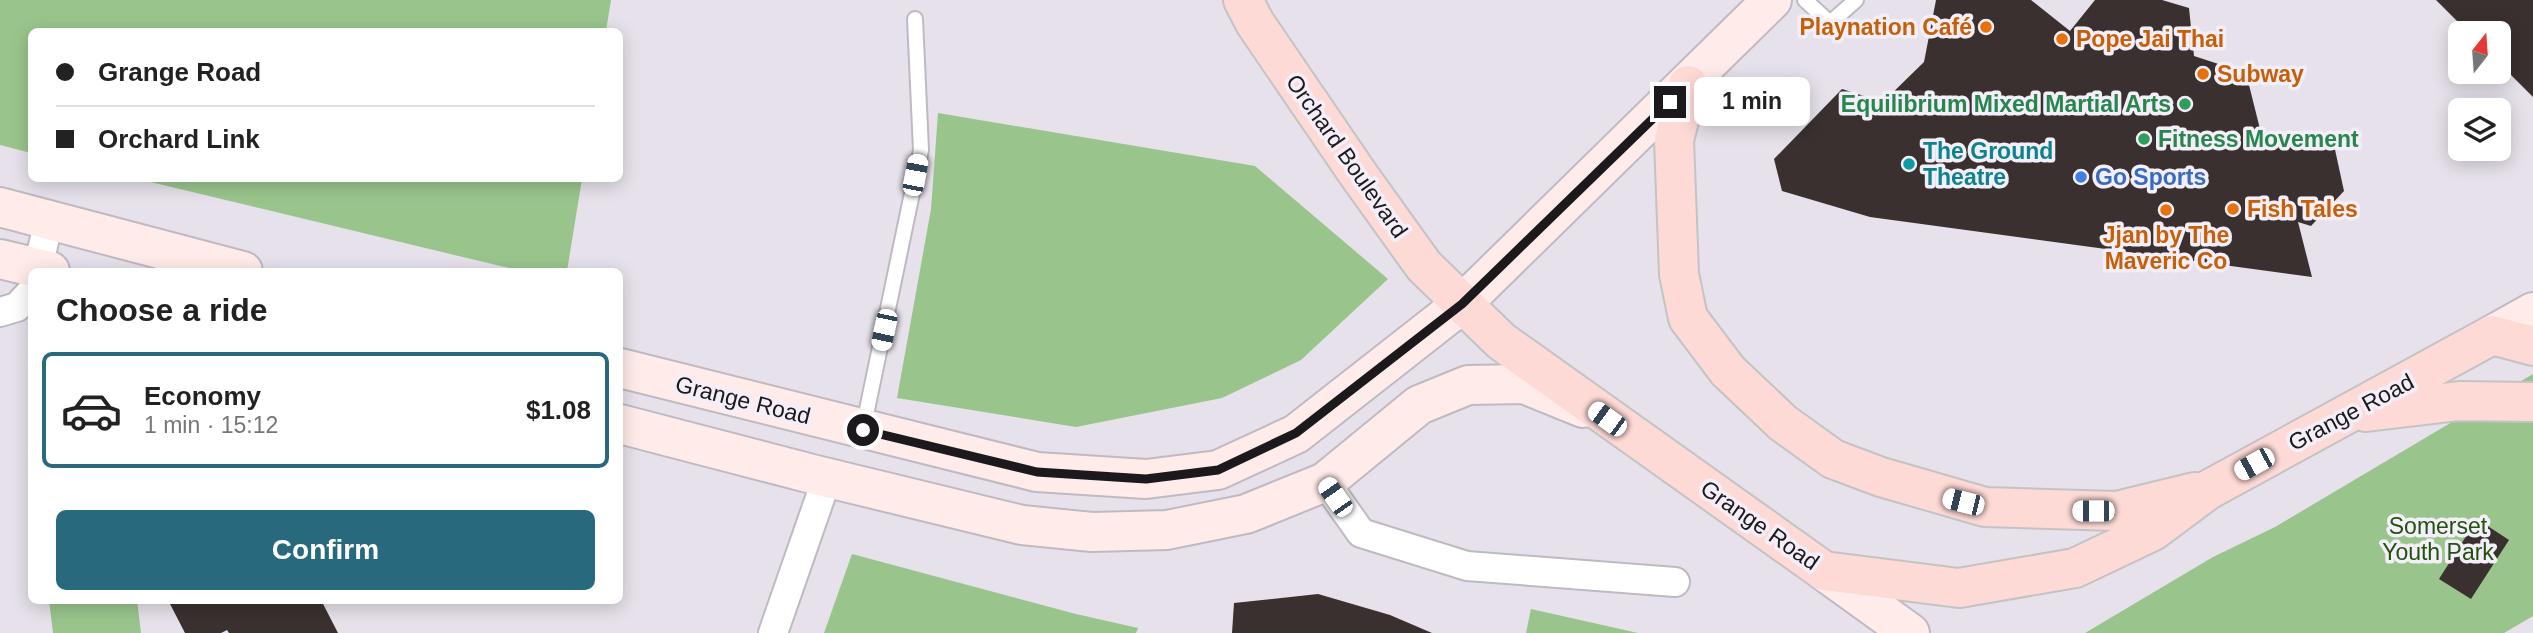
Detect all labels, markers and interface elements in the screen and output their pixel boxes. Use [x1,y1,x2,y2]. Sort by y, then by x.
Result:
place label: Playnation Café [1799,14,1972,40]
marker: Playnation Café [1978,19,1994,35]
north arrow [2448,21,2511,84]
map controls [2448,21,2511,161]
place label: Pope Jai Thai [2076,26,2224,52]
marker: Pope Jai Thai [2054,31,2070,47]
text: Grange Road [98,57,261,87]
place label: Subway [2217,61,2304,87]
marker: Subway [2195,66,2211,82]
street label: Orchard Boulevard [1281,69,1413,243]
callout: 1 min [1694,78,1810,126]
route end [1654,86,1686,118]
text: 1 min [1722,88,1782,114]
place label: Equilibrium Mixed Martial Arts [1841,91,2171,117]
marker: Equilibrium Mixed Martial Arts [2177,96,2193,112]
button: layers [2448,98,2511,161]
text: Orchard Link [98,124,260,154]
place label: Fitness Movement [2158,126,2359,152]
marker: Fitness Movement [2136,131,2152,147]
place label: The Ground Theatre [1923,138,2053,190]
car [901,152,930,198]
marker: The Ground Theatre [1901,156,1917,172]
place label: Go Sports [2095,164,2206,190]
marker: Go Sports [2073,169,2089,185]
place label: Fish Tales [2247,196,2358,222]
marker: Fish Tales [2225,201,2241,217]
marker: Jjan by The Maveric Co [2158,202,2174,218]
place label: Jjan by The Maveric Co [2103,222,2229,274]
text: Choose a ride [56,292,268,328]
car [870,307,899,353]
street label: Grange Road [2284,368,2418,456]
street label: Grange Road [673,371,813,429]
icon: car [60,379,123,442]
text: Economy [144,381,261,411]
text: $1.08 [526,395,591,425]
car [1584,398,1631,440]
text: 1 min · 15:12 [144,412,278,438]
route start [847,414,879,446]
car [2231,445,2278,483]
car [1315,474,1356,520]
street label: Grange Road [1696,475,1824,575]
car [1941,487,1986,517]
car [2073,501,2115,522]
button: Confirm [56,510,595,590]
park label: Somerset Youth Park [2382,513,2494,565]

